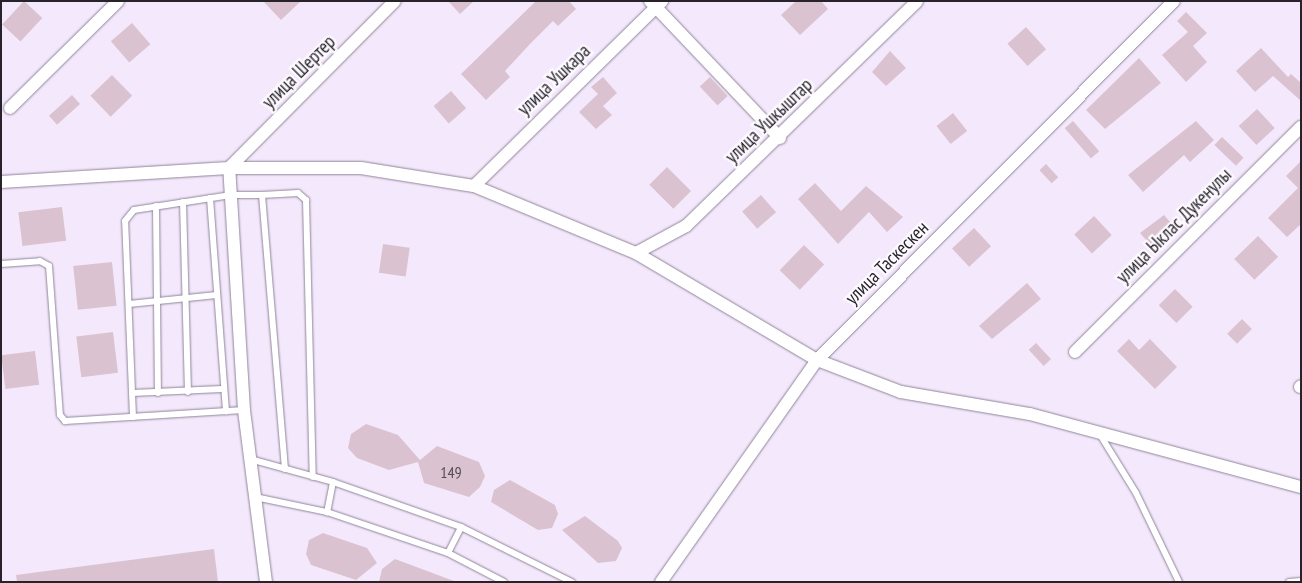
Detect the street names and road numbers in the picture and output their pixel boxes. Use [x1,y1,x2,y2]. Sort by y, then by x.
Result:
street label: улица Шертер [258,31,340,113]
street label: улица Ушкара [513,40,595,120]
street label: улица Ушкыштар [721,74,817,168]
street label: улица Ыклас Дукенулы [1112,164,1236,288]
street label: улица Таскескен [840,216,934,310]

